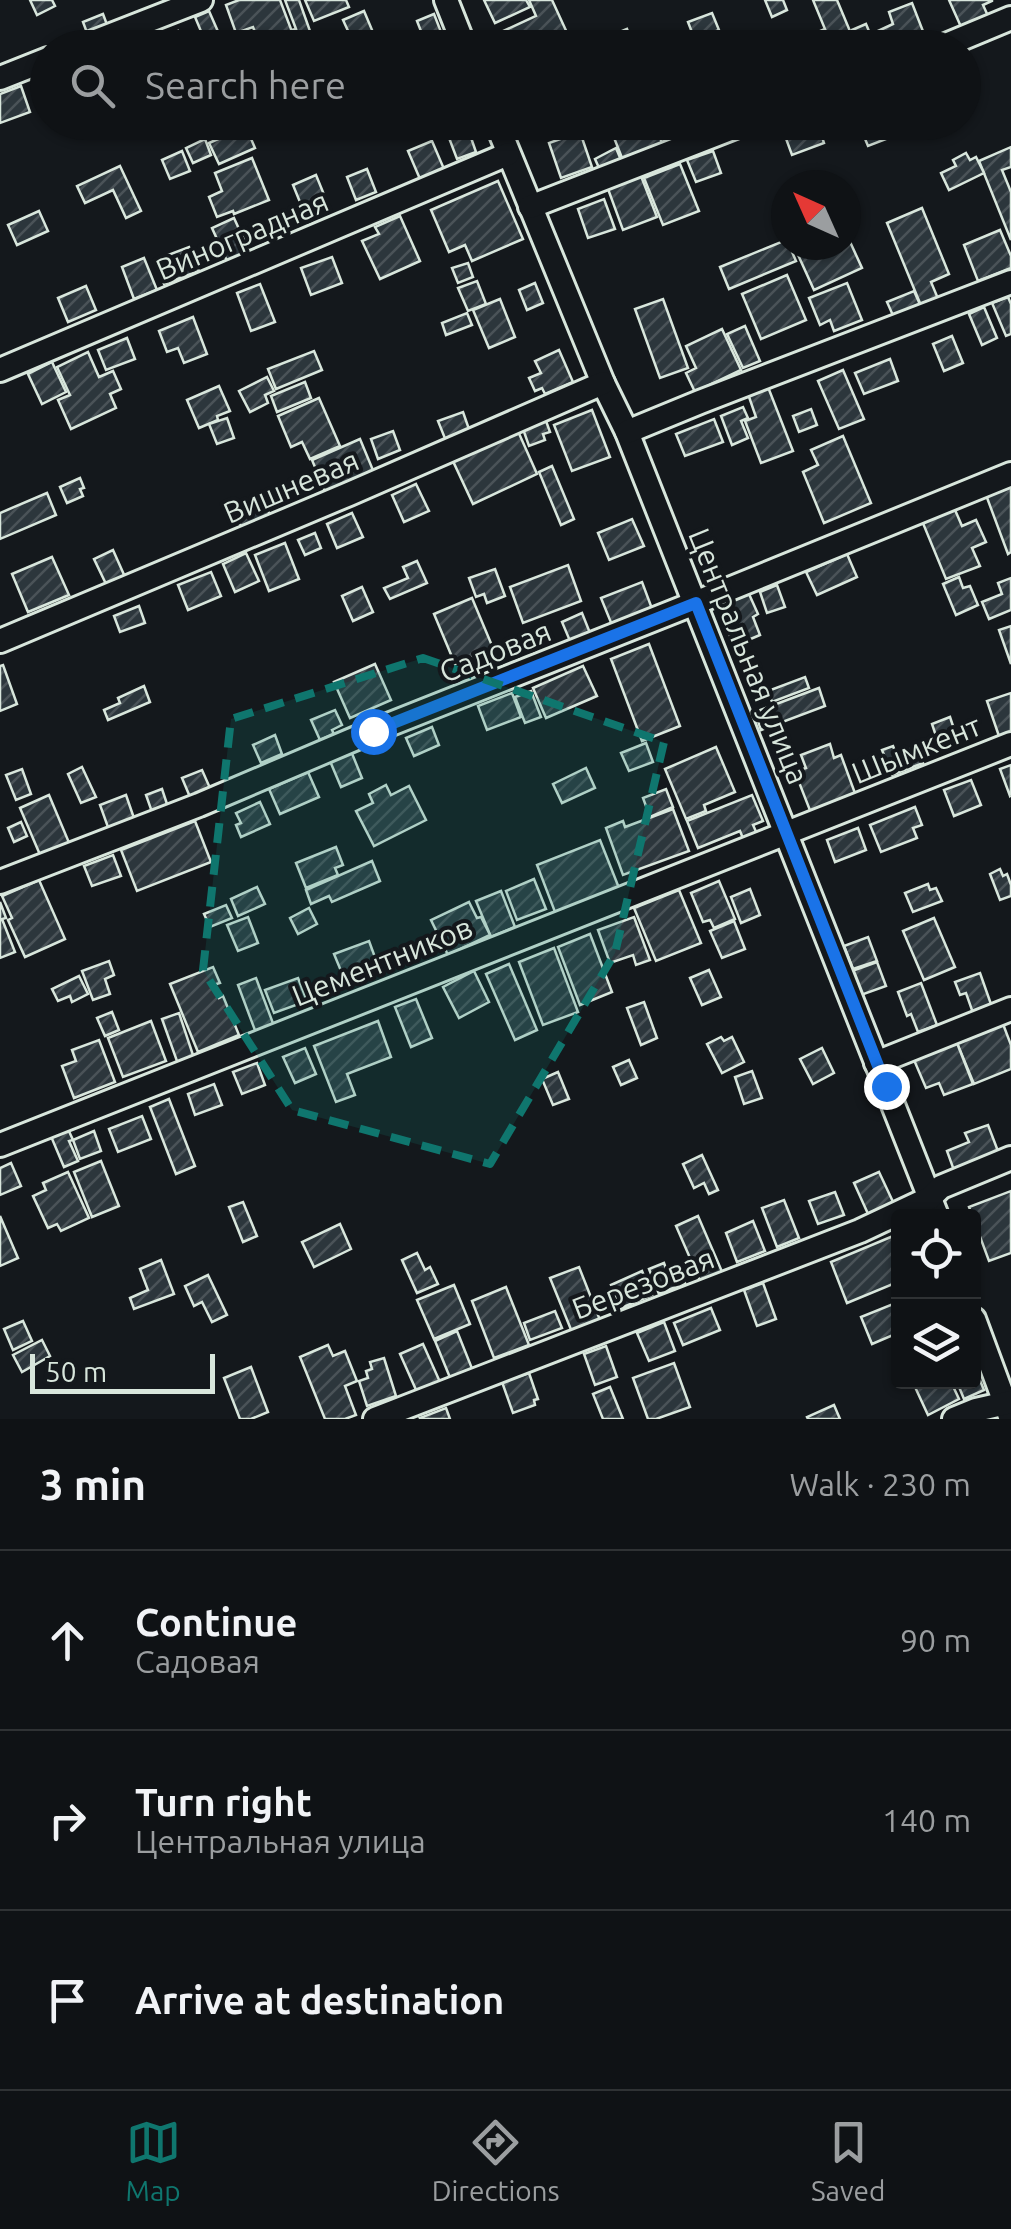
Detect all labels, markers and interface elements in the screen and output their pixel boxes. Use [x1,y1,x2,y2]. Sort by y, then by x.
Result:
search box [30,30,981,140]
icon: search [65,58,120,113]
text: Search here [145,64,346,106]
north arrow [771,170,861,260]
street label: Виноградная [151,183,333,287]
street label: Вишневая [218,442,364,530]
street label: Центральная улица [682,523,816,789]
street label: Садовая [434,613,556,689]
street label: Шымкент [847,708,985,790]
route start [351,709,397,755]
street label: Цементников [287,909,477,1013]
route end [864,1064,910,1110]
map controls [891,1209,981,1389]
button: locate [891,1209,981,1299]
street label: Березовая [567,1240,719,1326]
button: layers [891,1299,981,1389]
scale bar [30,1349,215,1394]
text: 50 m [45,1356,107,1387]
text: 3 min [40,1461,146,1508]
text: Walk · 230 m [789,1466,971,1502]
text: Continue [135,1601,297,1643]
icon: ahead [40,1613,95,1668]
text: 90 m [900,1622,971,1658]
text: Садовая [135,1643,260,1679]
text: Turn right [135,1781,312,1823]
icon: right [40,1793,95,1848]
text: 140 m [882,1802,971,1838]
text: Центральная улица [135,1823,426,1859]
icon: arrive [40,1973,95,2028]
text: Arrive at destination [135,1979,504,2021]
tab: Map [126,2115,181,2206]
tab: Directions [432,2115,560,2206]
tab: Saved [811,2115,885,2206]

